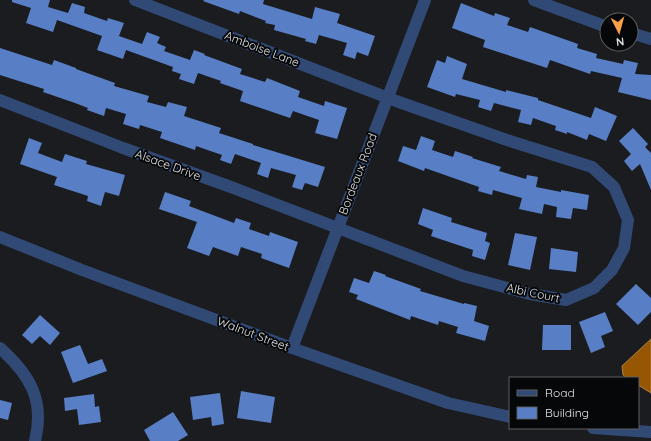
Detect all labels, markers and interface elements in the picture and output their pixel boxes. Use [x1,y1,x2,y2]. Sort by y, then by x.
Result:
north arrow [599,12,639,52]
street label: Amboise Lane [223,27,302,70]
text: N [615,35,625,49]
street label: Bordeaux Road [335,131,380,217]
street label: Alsace Drive [133,146,203,183]
street label: Albi Court [505,280,561,305]
street label: Walnut Street [215,313,291,354]
legend [509,377,639,429]
text: Road [545,385,575,400]
text: Building [545,405,589,420]

